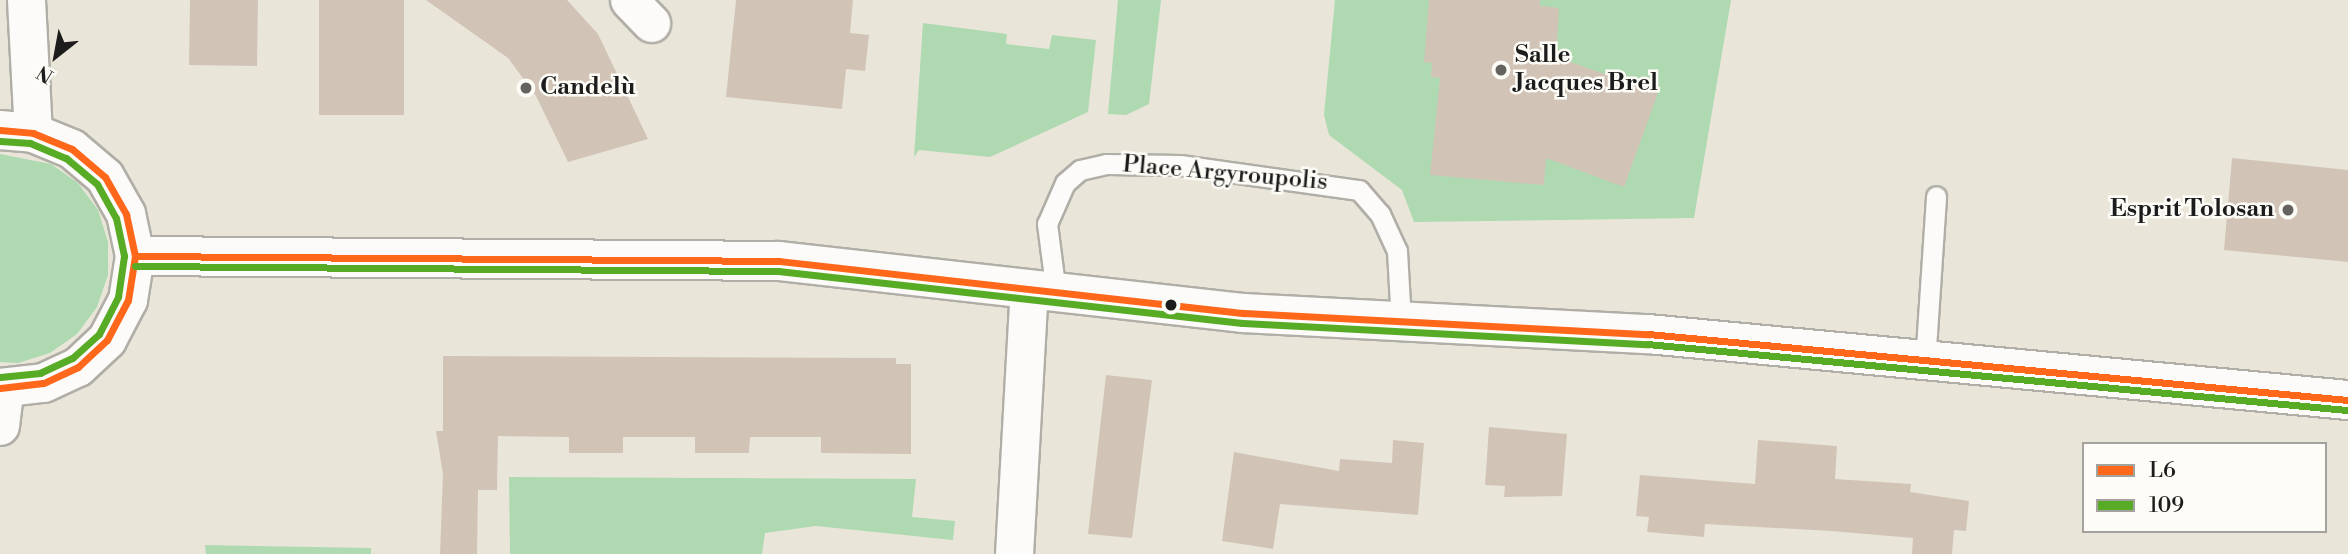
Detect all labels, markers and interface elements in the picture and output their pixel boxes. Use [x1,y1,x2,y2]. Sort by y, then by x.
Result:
north arrow [21,21,91,91]
place label: Salle Jacques Brel [1515,42,1658,98]
text: N [33,60,58,88]
marker: Salle Jacques Brel [1493,62,1509,78]
place label: Candelù [540,74,635,102]
marker: Candelù [518,80,534,96]
street label: Place Argyroupolis [1121,151,1329,197]
place label: Esprit Tolosan [2110,196,2274,224]
marker: Esprit Tolosan [2280,202,2296,218]
unlabelled marker [1164,298,1178,312]
legend [2082,442,2327,533]
text: L6 [2149,458,2176,484]
text: 109 [2149,493,2184,519]

